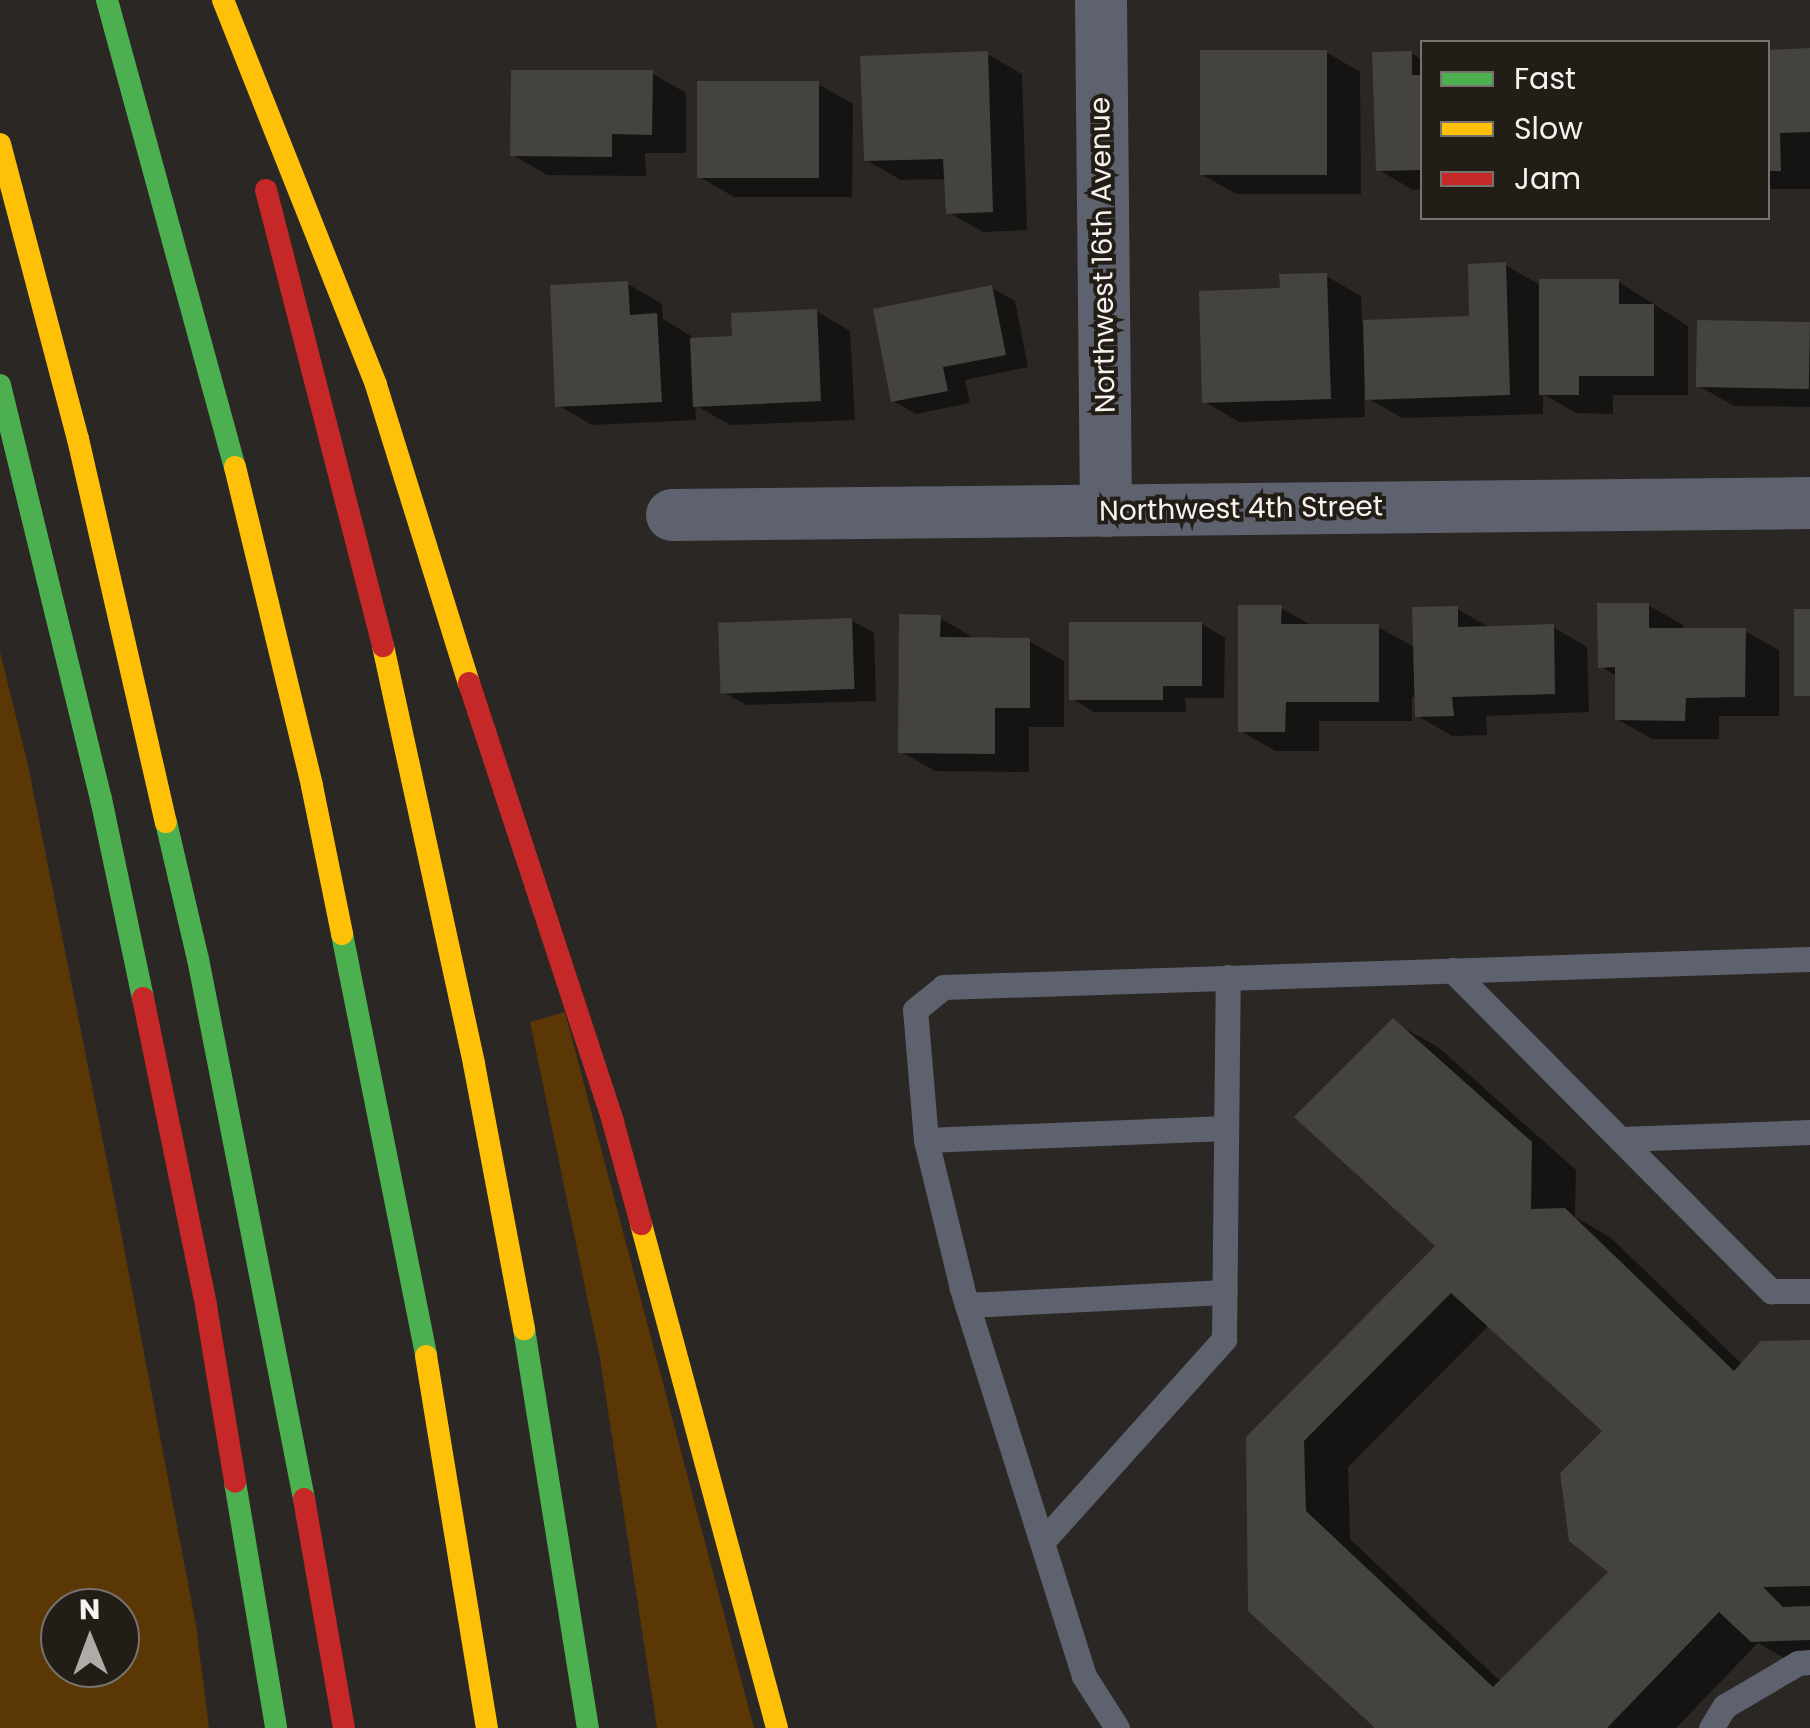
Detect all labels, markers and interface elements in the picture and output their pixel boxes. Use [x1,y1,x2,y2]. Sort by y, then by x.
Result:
legend [1420,40,1770,220]
text: Fast [1514,57,1576,100]
street label: Northwest 16th Avenue [1083,97,1123,413]
text: Slow [1514,107,1583,150]
text: Jam [1514,157,1581,200]
street label: Northwest 4th Street [1099,490,1383,528]
north arrow [40,1588,140,1688]
text: N [79,1590,100,1629]

